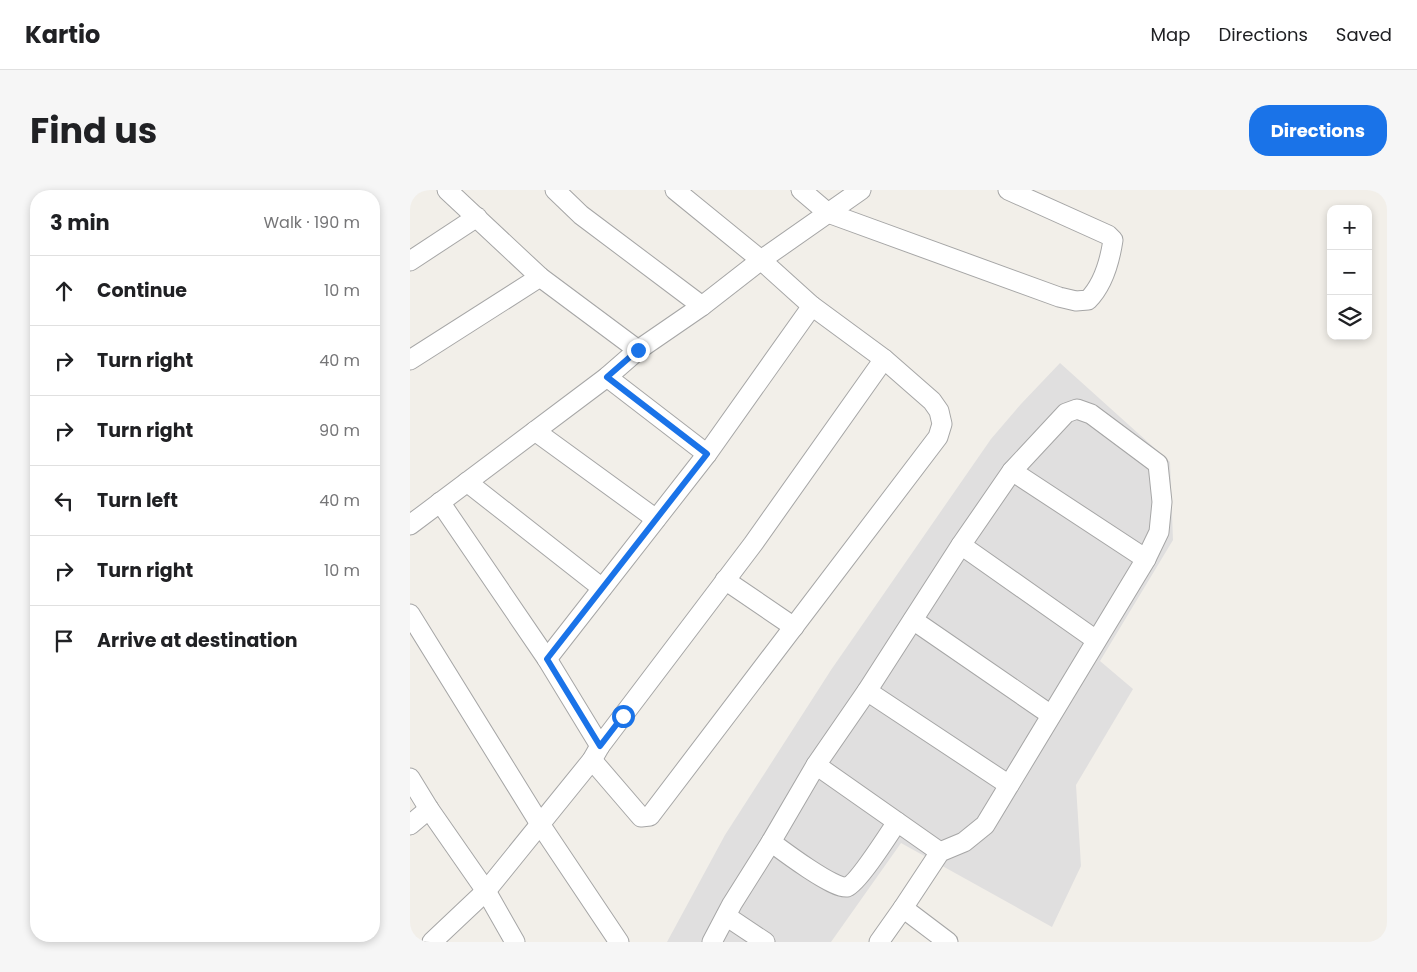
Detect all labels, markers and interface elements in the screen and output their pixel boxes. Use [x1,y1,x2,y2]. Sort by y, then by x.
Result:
text: Kartio [25,18,100,51]
text: Map [1151,22,1190,47]
text: Directions [1218,22,1308,47]
text: Saved [1336,22,1392,47]
button: Directions [1249,105,1387,156]
text: Find us [30,106,157,155]
map controls [1327,205,1372,340]
button: + [1327,205,1372,250]
text: 3 min [50,208,110,237]
text: Walk · 190 m [263,211,360,234]
button: − [1327,250,1372,295]
icon: ahead [50,277,78,305]
text: Continue [97,277,187,304]
text: 10 m [324,279,360,302]
button: layers [1327,295,1372,340]
route end [627,339,650,362]
icon: right [50,347,78,375]
text: Turn right [97,347,193,374]
text: 40 m [319,349,360,372]
icon: right [50,417,78,445]
text: Turn right [97,417,193,444]
text: 90 m [319,419,360,442]
icon: left [50,487,78,515]
text: Turn left [97,487,178,514]
text: 40 m [319,489,360,512]
icon: right [50,557,78,585]
text: Turn right [97,557,193,584]
text: 10 m [324,559,360,582]
icon: arrive [50,627,78,655]
text: Arrive at destination [97,627,298,654]
route start [612,705,635,728]

